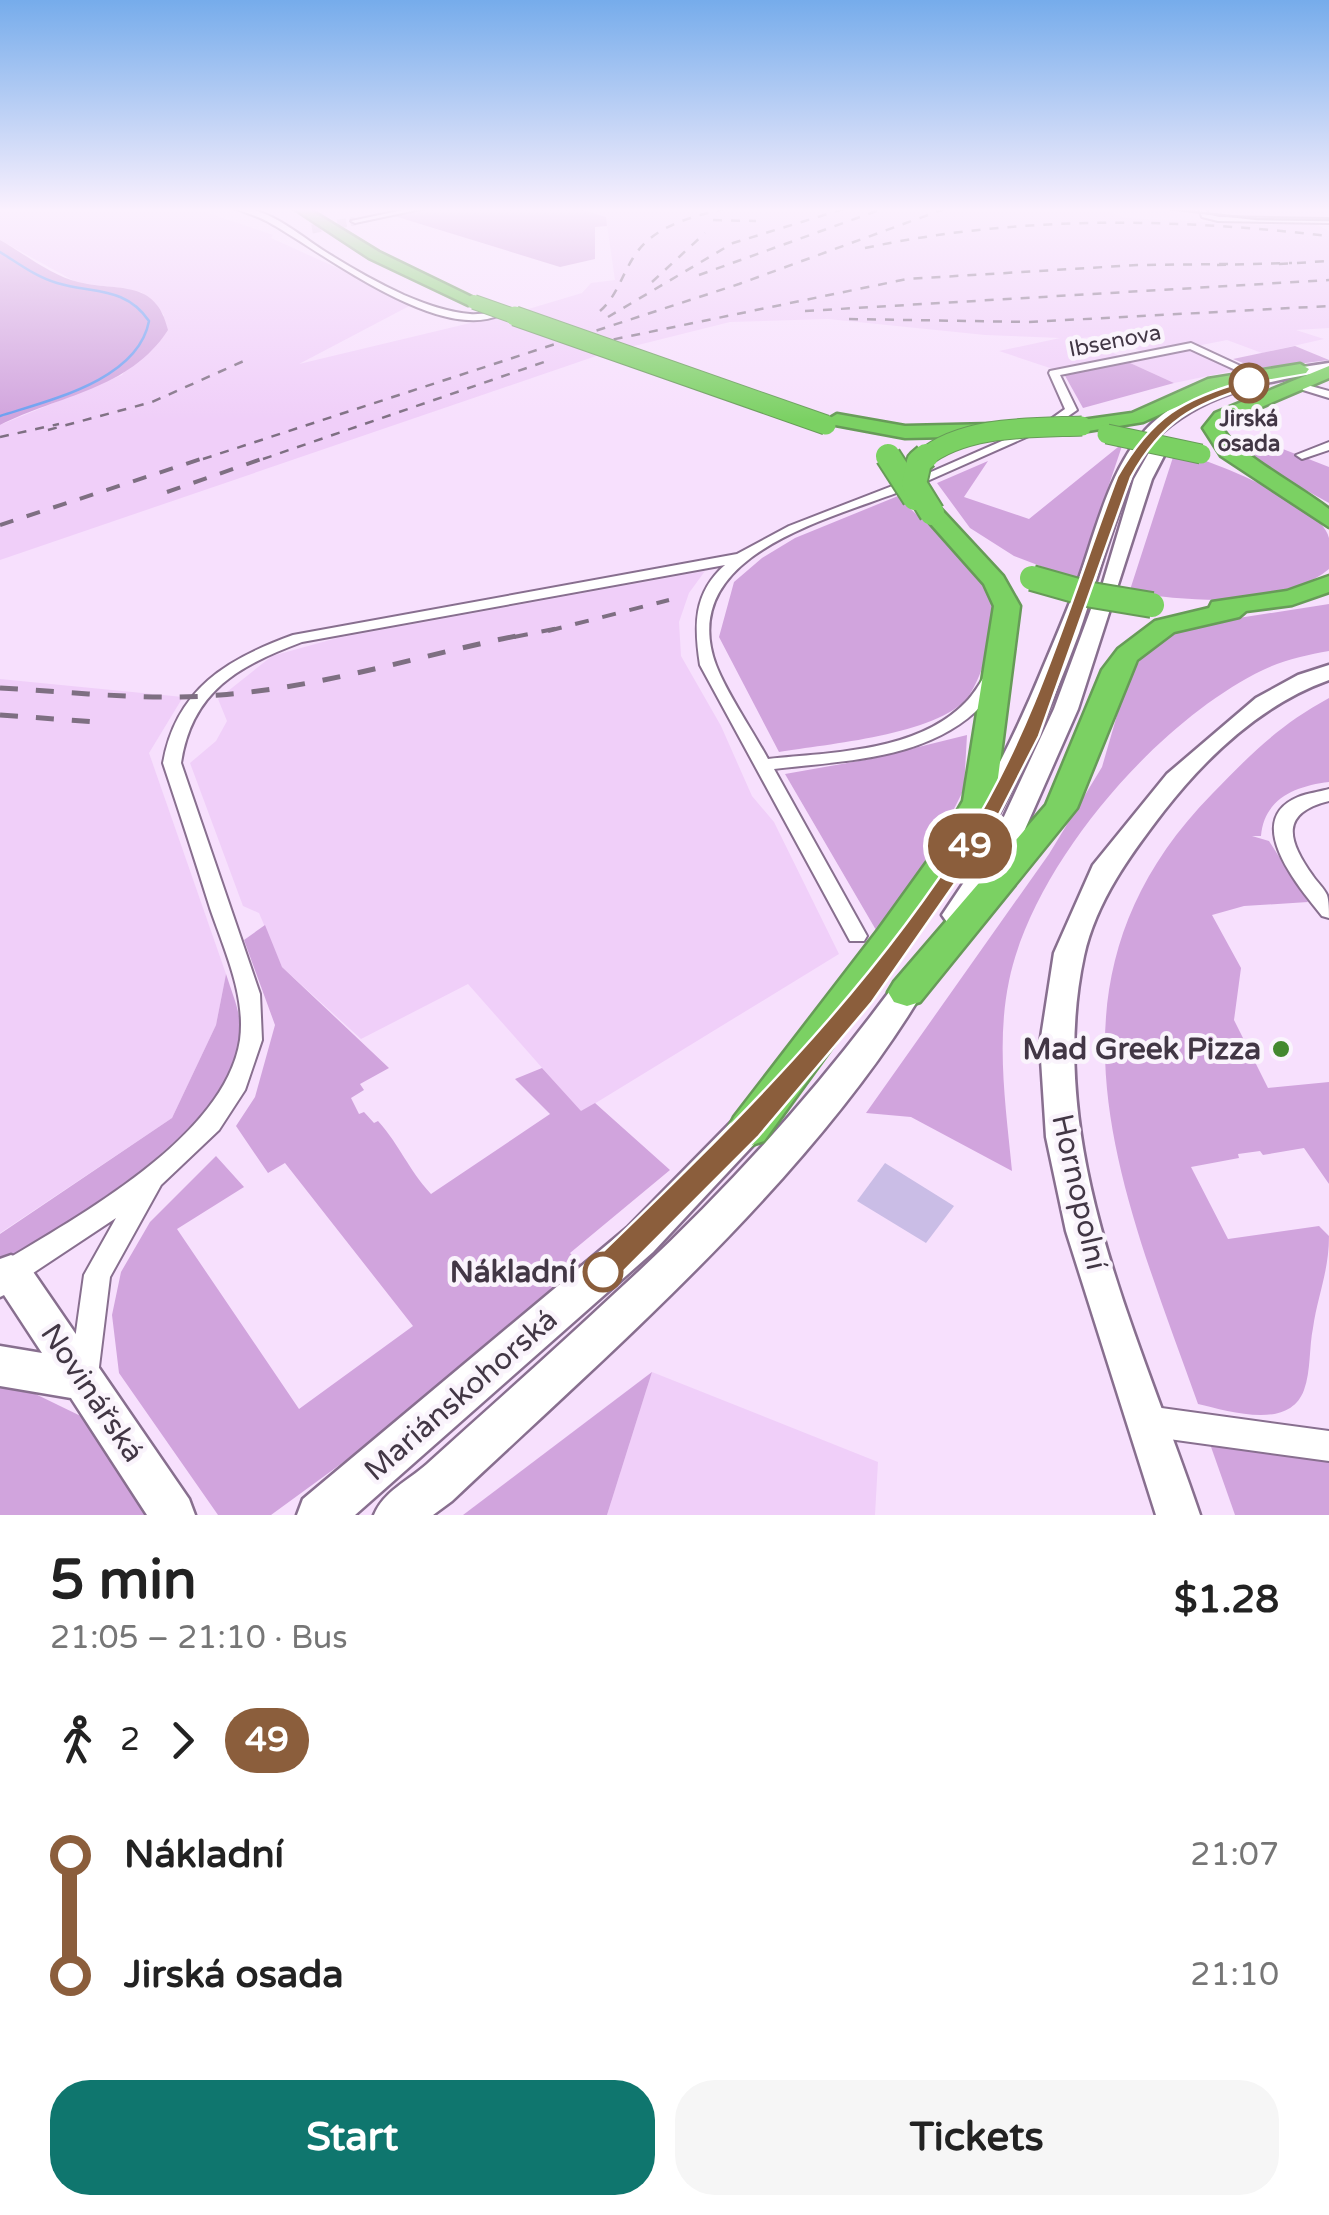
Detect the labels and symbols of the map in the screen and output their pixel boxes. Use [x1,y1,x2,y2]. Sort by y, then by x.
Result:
street label: Ibsenova [1067,319,1163,363]
marker: Jirská osada [1230,364,1268,402]
place label: Jirská osada [1218,406,1280,457]
line badge: 49 [925,814,1015,878]
place label: Mad Greek Pizza [1022,1031,1261,1068]
marker: Mad Greek Pizza [1270,1038,1292,1060]
street label: Hornopolní [1043,1110,1115,1274]
marker: Nákladní [584,1253,622,1291]
place label: Nákladní [450,1254,577,1291]
street label: Mariánskohorská [357,1301,565,1489]
street label: Novinářská [32,1317,152,1469]

